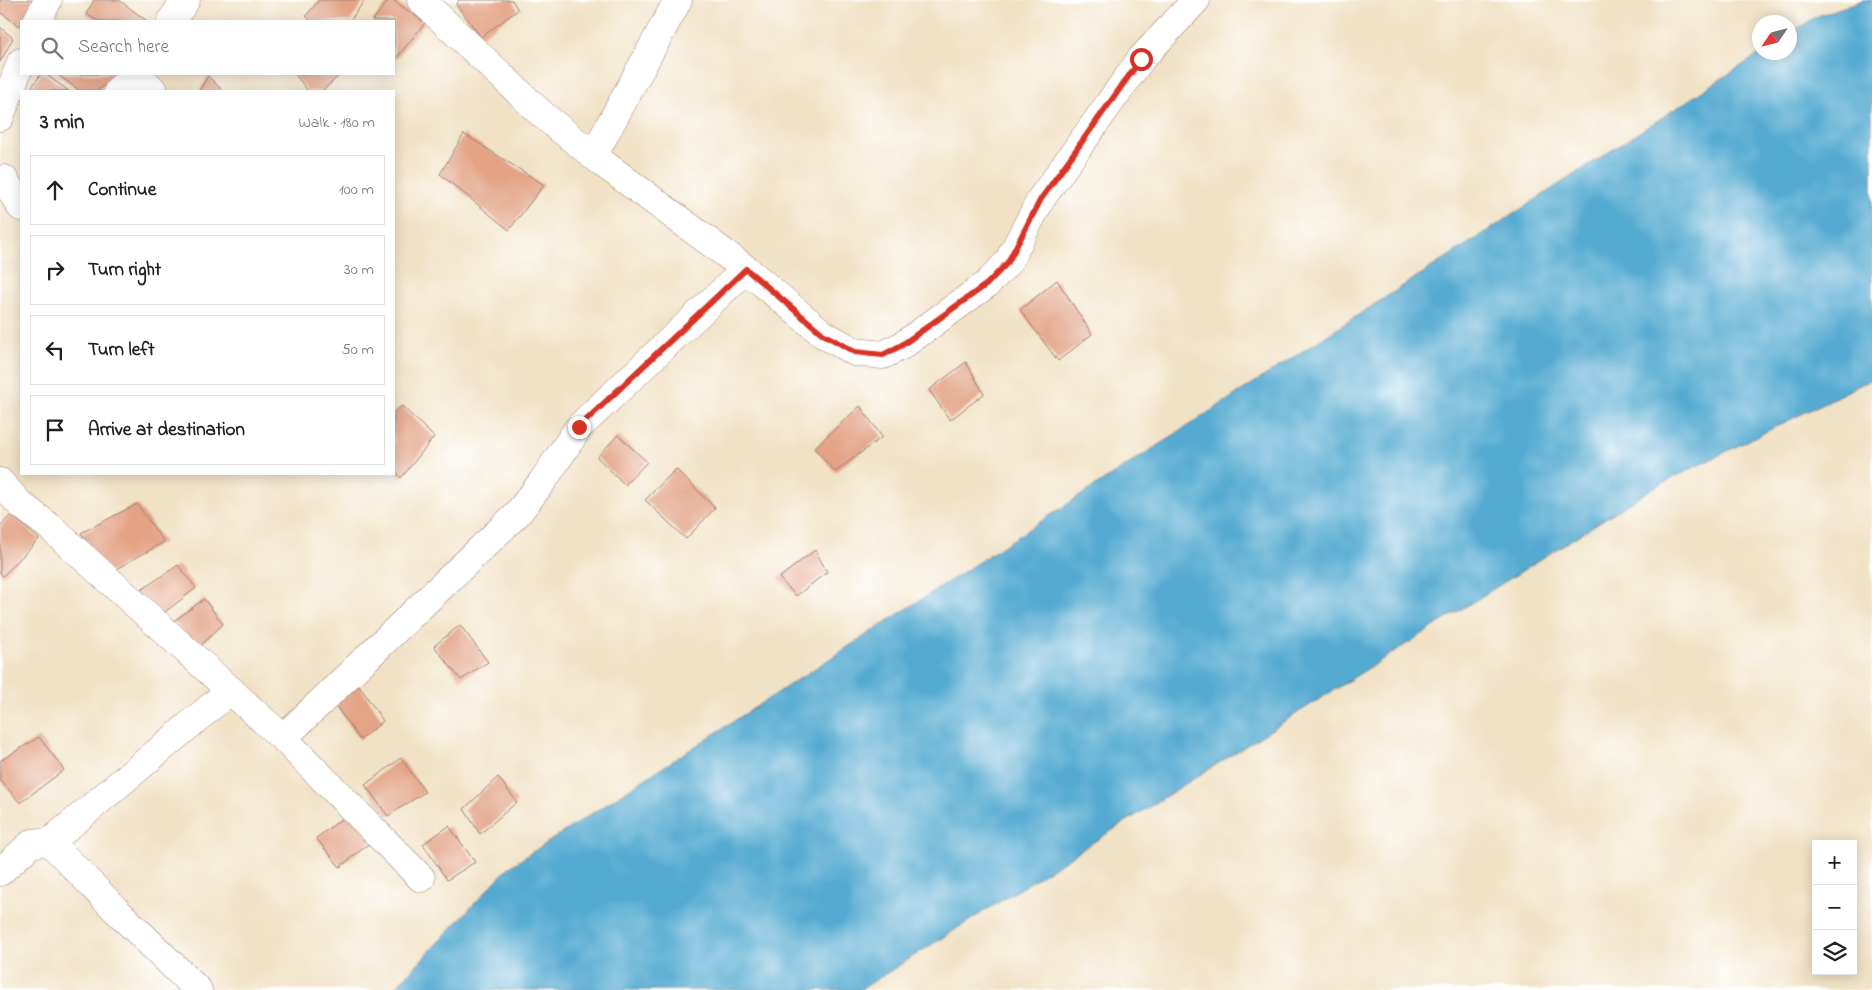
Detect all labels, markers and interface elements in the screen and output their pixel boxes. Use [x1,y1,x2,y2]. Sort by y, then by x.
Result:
north arrow [1752,15,1797,60]
search box [20,20,395,75]
icon: search [38,34,66,62]
text: Search here [78,34,169,61]
route start [1130,48,1153,71]
text: 3 min [40,108,84,138]
text: Walk · 180 m [298,111,375,135]
icon: ahead [41,176,69,204]
text: Continue [88,177,156,204]
text: 100 m [339,178,374,202]
icon: right [41,256,69,284]
text: Turn right [88,257,161,284]
text: 30 m [344,258,374,282]
icon: left [41,336,69,364]
text: Turn left [88,337,155,364]
text: 50 m [342,338,374,362]
icon: arrive [41,416,69,444]
route end [568,416,591,439]
text: Arrive at destination [88,417,245,444]
map controls [1812,840,1857,975]
button: + [1812,840,1857,885]
button: − [1812,885,1857,930]
button: layers [1812,930,1857,975]

